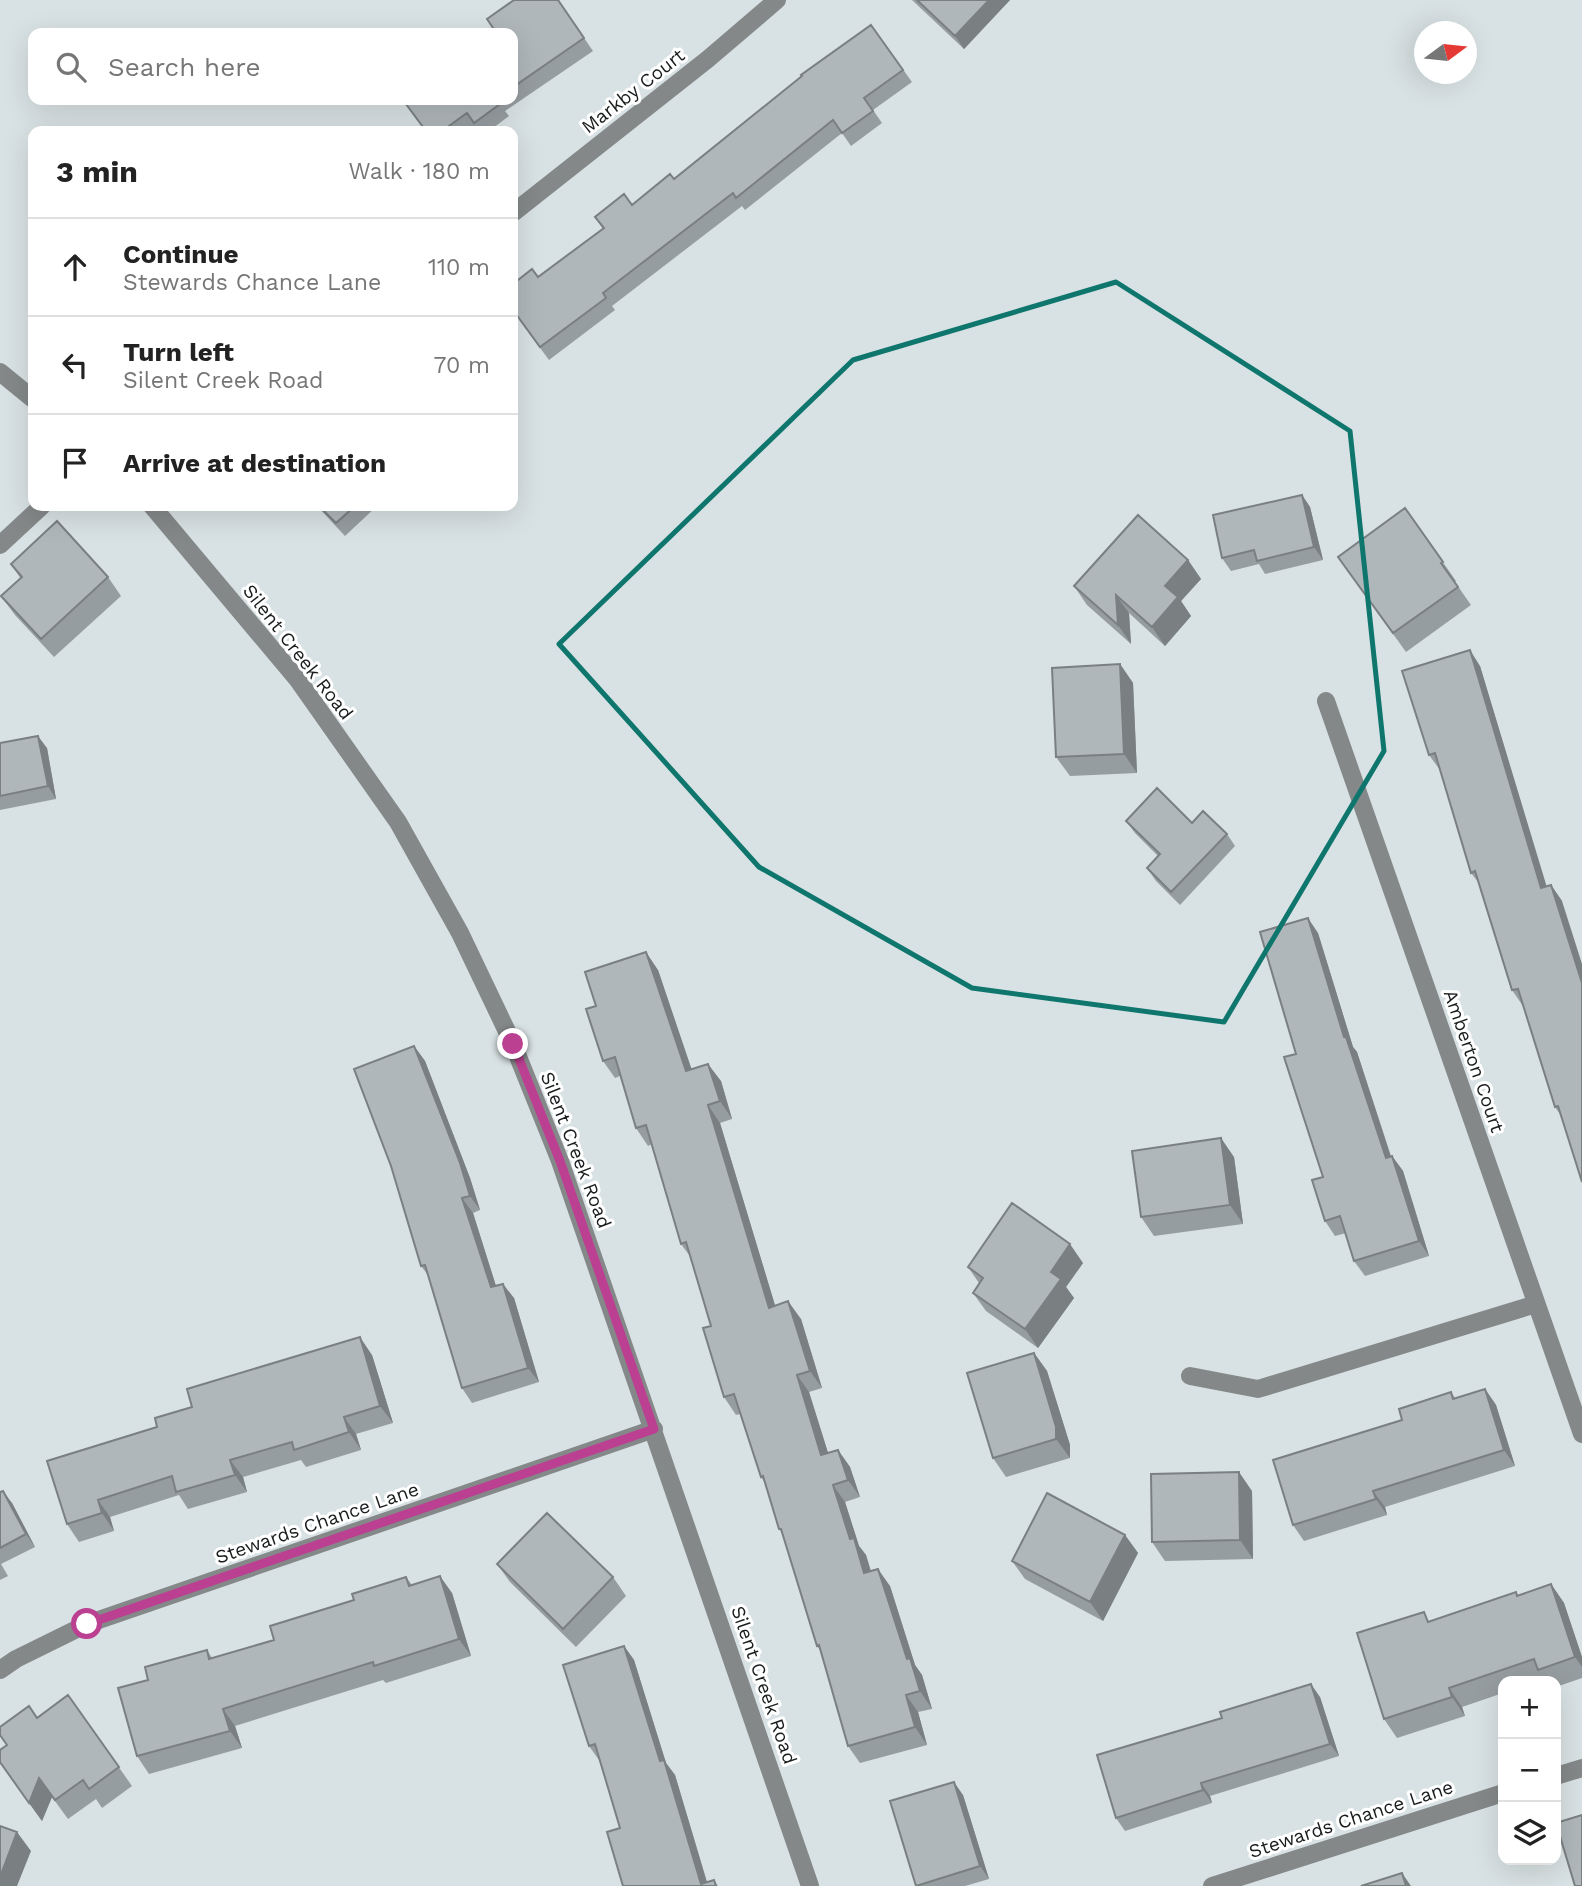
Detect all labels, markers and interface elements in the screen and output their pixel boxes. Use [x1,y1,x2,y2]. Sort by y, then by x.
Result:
north arrow [1414,21,1477,84]
search box [28,28,518,105]
street label: Markby Court [577,44,689,138]
icon: search [52,48,90,86]
text: Search here [108,52,260,82]
text: 3 min [56,154,138,189]
text: Walk · 180 m [349,158,490,185]
text: Continue [123,239,239,269]
icon: ahead [56,248,94,286]
text: 110 m [428,254,490,281]
text: Stewards Chance Lane [123,269,381,296]
text: Turn left [123,337,234,367]
icon: left [56,346,94,384]
text: 70 m [433,352,490,379]
text: Silent Creek Road [123,367,323,394]
icon: arrive [56,444,94,482]
text: Arrive at destination [123,448,386,478]
street label: Silent Creek Road [238,580,358,724]
street label: Amberton Court [1439,987,1509,1136]
route end [497,1028,528,1059]
street label: Silent Creek Road [536,1069,616,1231]
street label: Stewards Chance Lane [212,1477,422,1569]
street label: Silent Creek Road [726,1603,802,1767]
route start [71,1608,102,1639]
map controls [1498,1676,1561,1865]
button: + [1498,1676,1561,1739]
button: − [1498,1739,1561,1802]
street label: Stewards Chance Lane [1246,1775,1456,1863]
button: layers [1498,1802,1561,1865]

